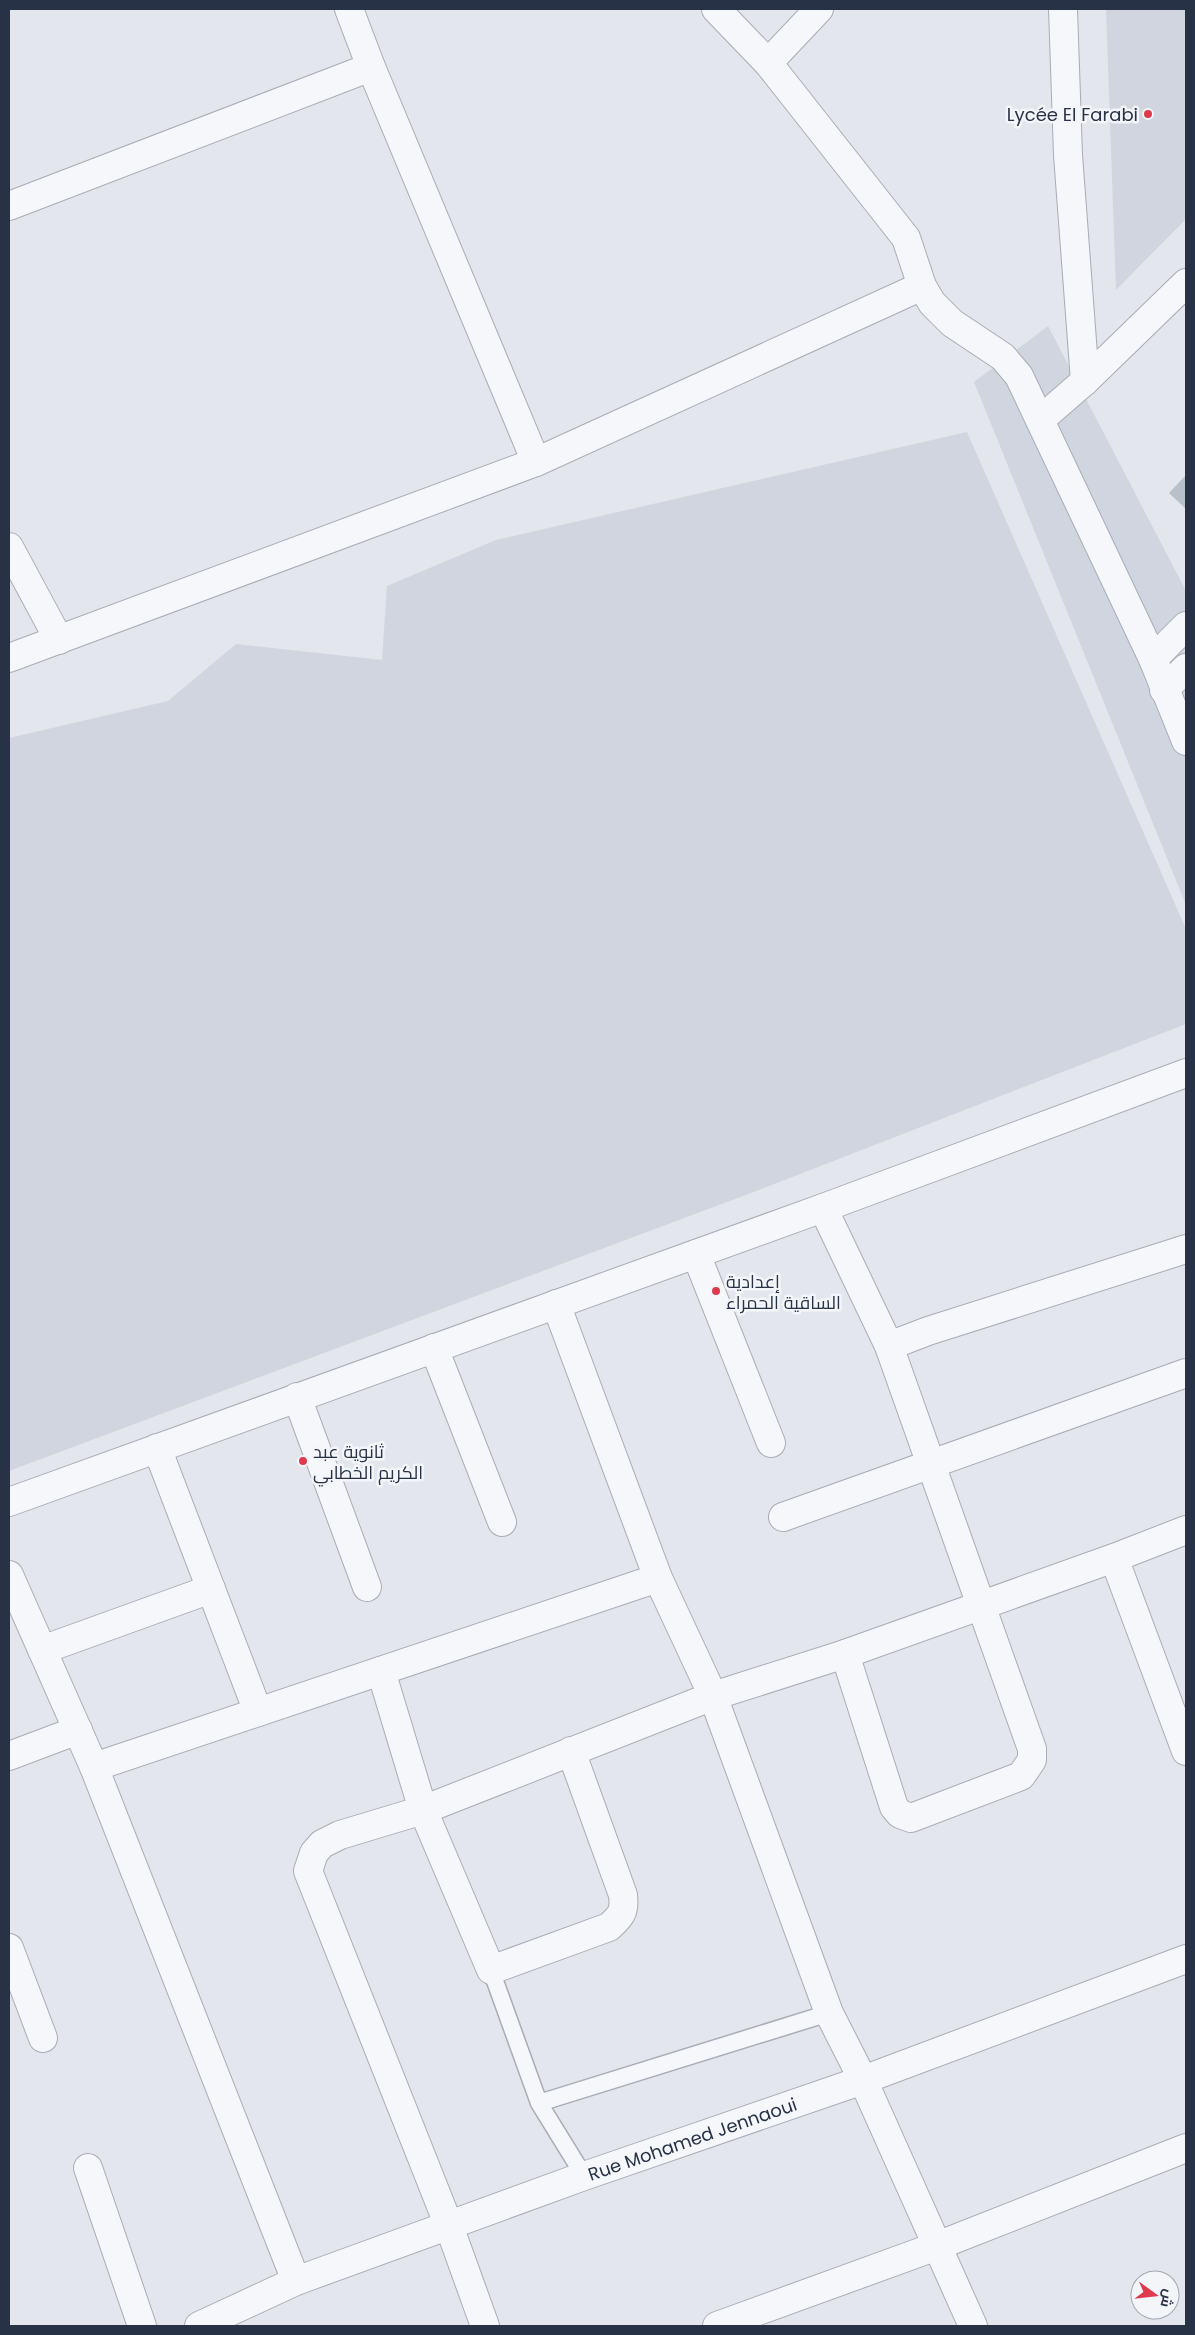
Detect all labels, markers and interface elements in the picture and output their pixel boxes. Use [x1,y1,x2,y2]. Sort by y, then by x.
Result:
place label: Lycée El Farabi [1007,102,1138,127]
marker: Lycée El Farabi [1142,108,1154,120]
place label: إعدادية الساقية الحمراء [726,1269,841,1315]
marker: إعدادية الساقية الحمراء [710,1285,722,1297]
place label: ثانوية عبد الكريم الخطابي [313,1439,423,1487]
marker: ثانوية عبد الكريم الخطابي [297,1455,309,1467]
street label: Rue Mohamed Jennaoui [585,2091,800,2186]
north arrow [1130,2270,1180,2320]
text: ش [1156,2287,1180,2310]

